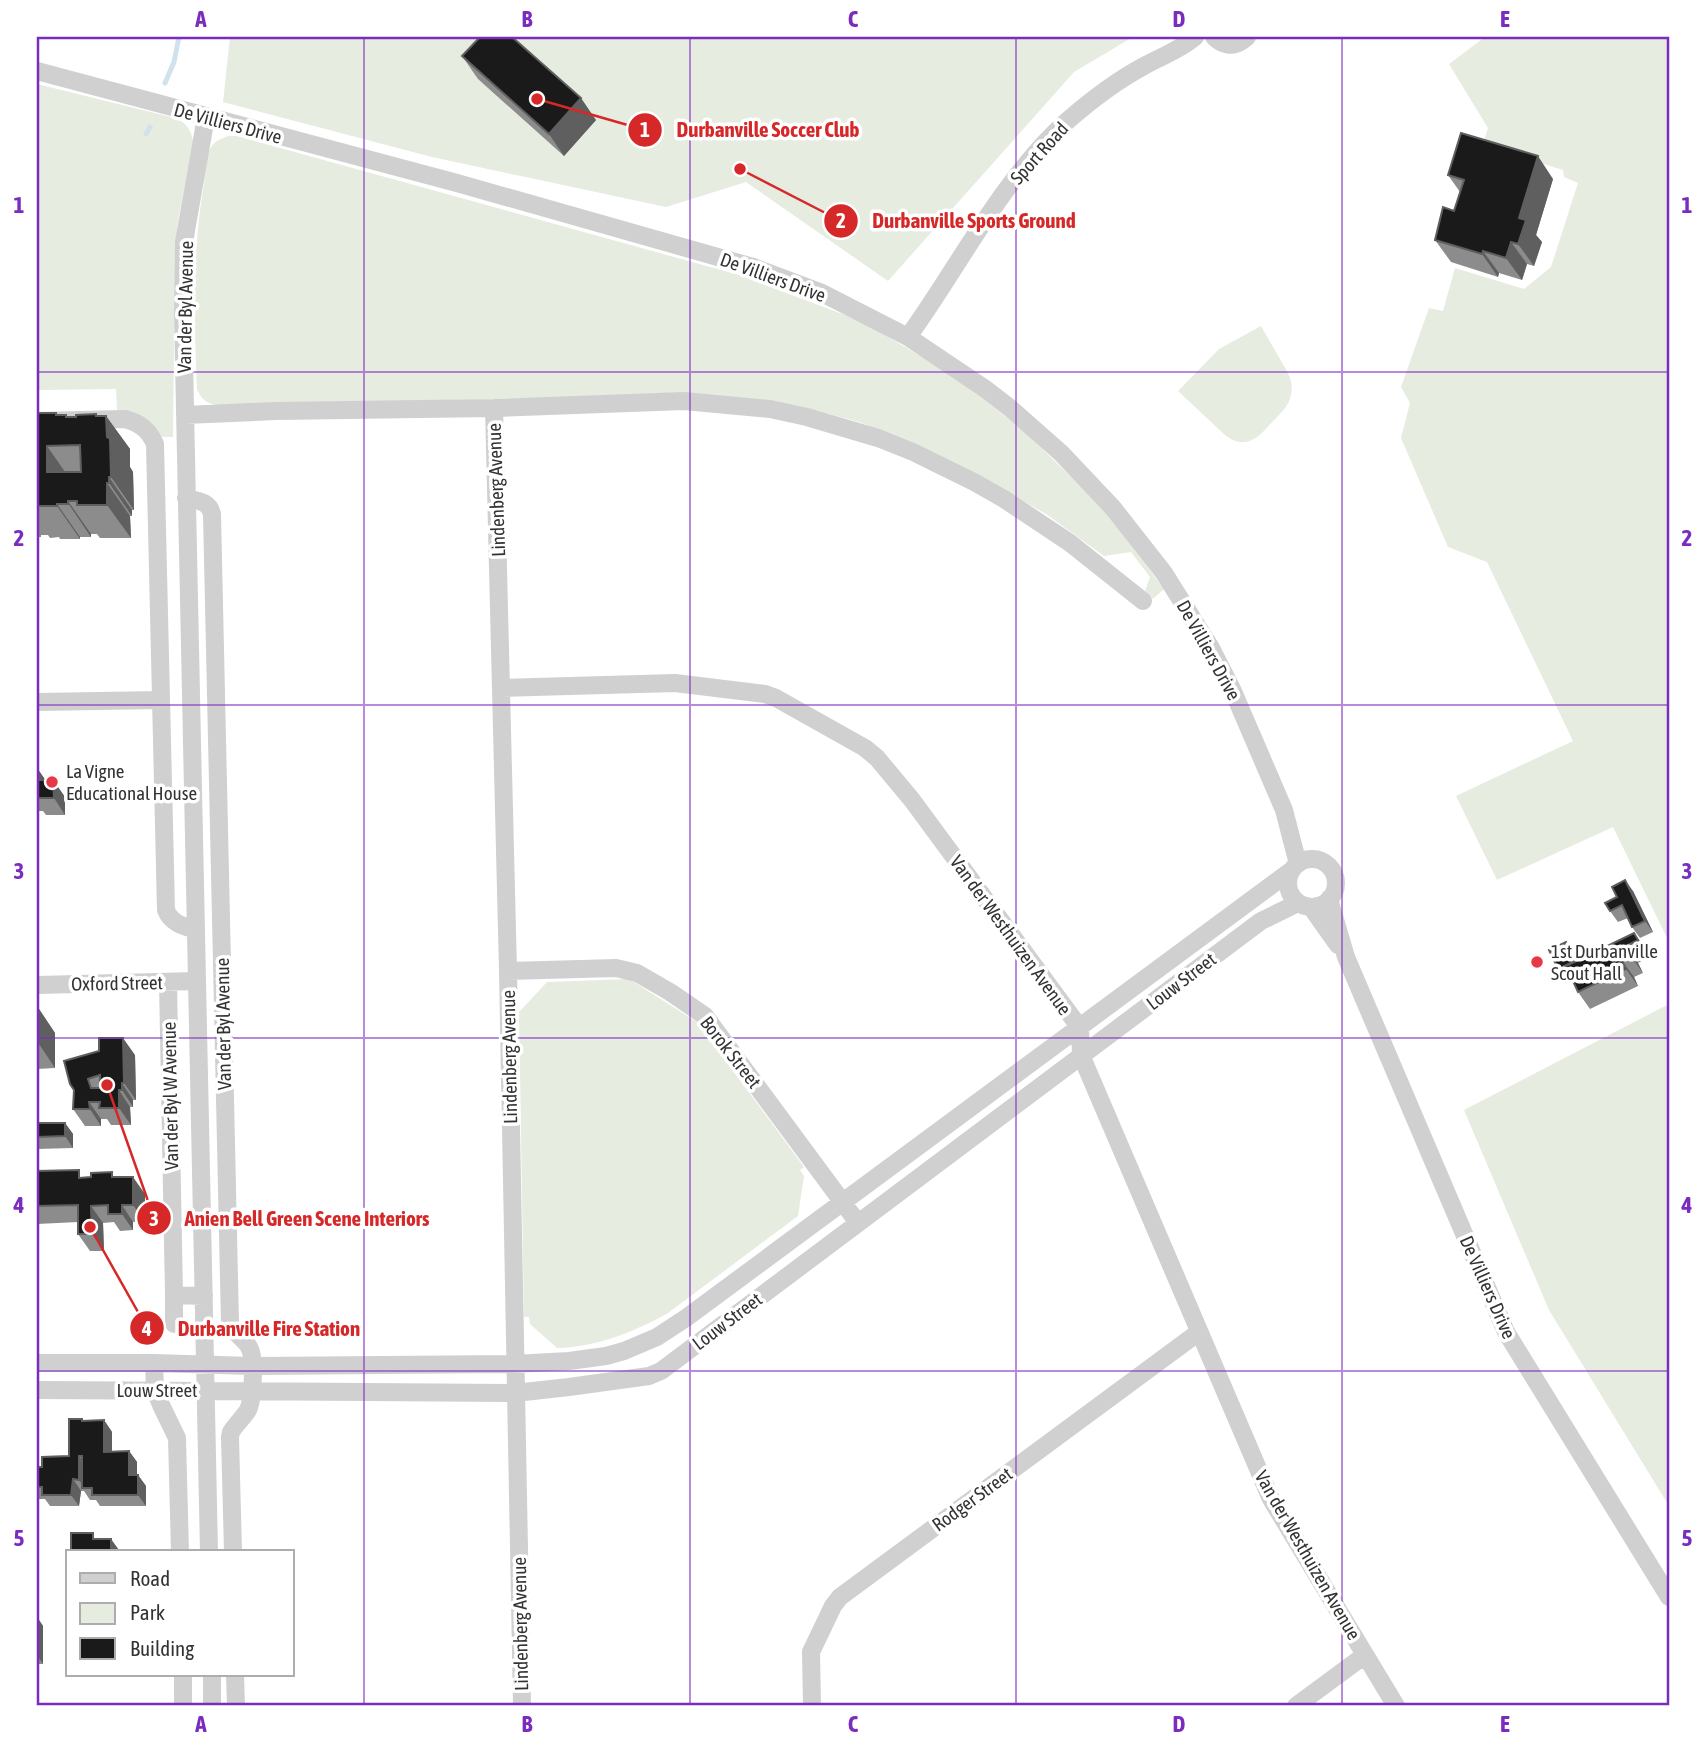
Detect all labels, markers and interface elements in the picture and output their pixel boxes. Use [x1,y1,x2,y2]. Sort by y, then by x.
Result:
text: A [194,6,207,32]
text: B [522,6,533,32]
text: C [848,6,859,32]
text: D [1173,6,1186,32]
text: E [1500,6,1510,32]
street label: De Villiers Drive [172,98,284,148]
callout: Durbanville Soccer Club [627,109,873,151]
text: 1 [640,117,650,141]
text: Durbanville Soccer Club [677,117,859,141]
street label: Sport Road [1006,118,1072,188]
text: 1 [14,192,25,218]
text: 1 [1682,192,1693,218]
callout: Durbanville Sports Ground [823,200,1089,242]
text: 2 [836,208,846,232]
text: Durbanville Sports Ground [872,208,1076,232]
street label: Van der Byl Avenue [173,241,197,373]
street label: De Villiers Drive [717,248,829,306]
street label: Lindenberg Avenue [483,423,509,557]
text: 2 [14,525,24,551]
text: 2 [1682,525,1692,551]
street label: De Villiers Drive [1173,596,1245,704]
place label: La Vigne Educational House [66,760,197,804]
marker: La Vigne Educational House [44,774,60,790]
street label: Van der Westhuizen Avenue [946,851,1076,1019]
text: 3 [14,858,24,884]
text: 3 [1682,858,1692,884]
place label: 1st Durbanville Scout Hall [1551,940,1658,984]
street label: Louw Street [1142,948,1220,1014]
marker: 1st Durbanville Scout Hall [1529,954,1545,970]
street label: Van der Byl Avenue [211,958,235,1090]
street label: Oxford Street [71,971,163,995]
street label: Lindenberg Avenue [497,990,521,1124]
street label: Borok Street [696,1012,766,1092]
street label: Van der Byl W Avenue [158,1021,182,1171]
text: 4 [13,1192,25,1218]
text: 4 [1681,1192,1693,1218]
callout: Anien Bell Green Scene Interiors [136,1197,444,1239]
text: 3 [149,1206,159,1230]
text: Anien Bell Green Scene Interiors [184,1206,430,1230]
street label: De Villiers Drive [1455,1232,1521,1342]
street label: Louw Street [688,1288,766,1354]
callout: Durbanville Fire Station [129,1307,375,1349]
text: 4 [141,1316,152,1340]
text: Durbanville Fire Station [178,1316,360,1340]
street label: Louw Street [116,1379,198,1401]
street label: Rodger Street [928,1463,1016,1535]
street label: Van der Westhuizen Avenue [1251,1466,1365,1644]
text: 5 [14,1525,25,1551]
text: 5 [1682,1525,1693,1551]
legend [66,1550,294,1676]
street label: Lindenberg Avenue [508,1557,532,1691]
text: Road [130,1566,170,1590]
text: Park [130,1600,165,1624]
text: Building [130,1636,194,1660]
text: A [194,1711,207,1737]
text: B [522,1711,533,1737]
text: C [848,1711,859,1737]
text: D [1173,1711,1186,1737]
text: E [1500,1711,1510,1737]

